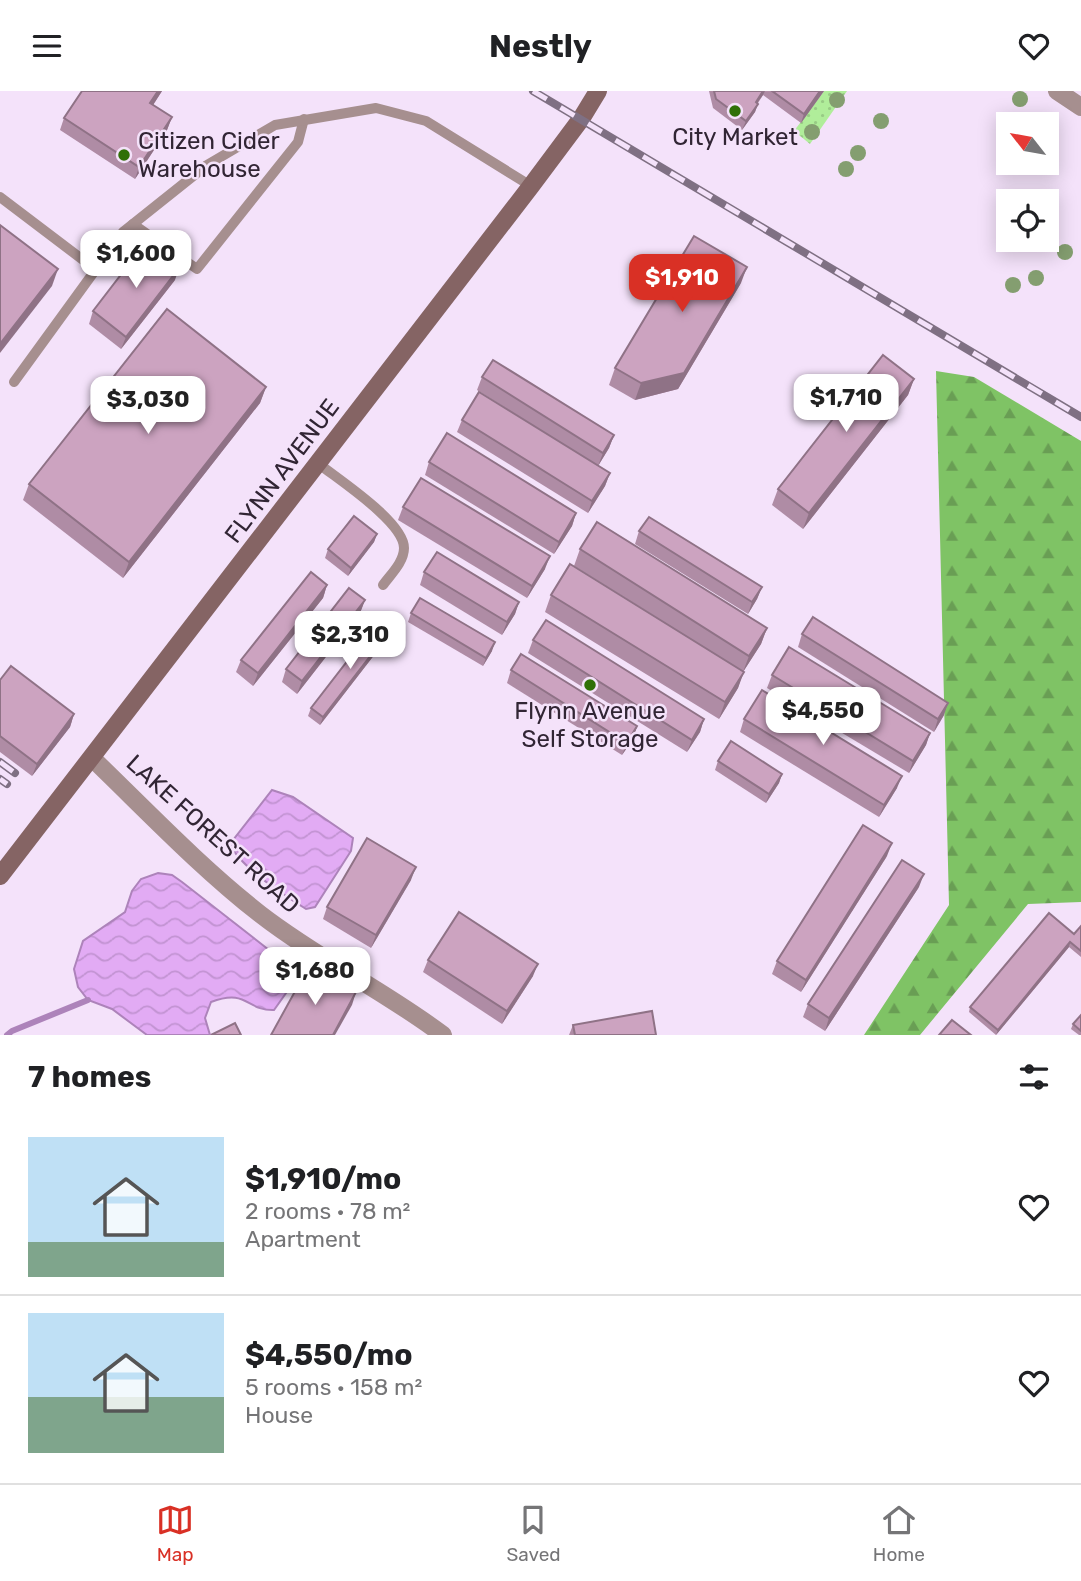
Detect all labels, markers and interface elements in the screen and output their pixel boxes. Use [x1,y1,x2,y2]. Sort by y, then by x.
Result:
icon: menu [28,27,66,65]
text: Nestly [489,27,592,65]
icon: heart [1015,27,1053,65]
marker: City Market [727,103,743,119]
north arrow [996,112,1059,175]
map controls [996,112,1059,252]
place label: City Market [672,123,798,151]
place label: Citizen Cider Warehouse [138,127,280,183]
marker: Citizen Cider Warehouse [116,147,132,163]
button: locate [996,189,1059,252]
pin: $1,600 [79,231,193,290]
text: $1,600 [96,239,176,267]
pin: $1,910 [625,255,739,314]
text: $1,910 [645,263,719,291]
pin: $1,710 [789,375,903,434]
pin: $3,030 [91,377,205,436]
text: $1,710 [810,383,882,411]
text: $3,030 [106,385,190,413]
street label: FLYNN AVENUE [219,394,345,548]
pin: $2,310 [293,611,407,671]
text: $2,310 [311,620,389,648]
marker: Flynn Avenue Self Storage [582,677,598,693]
pin: $4,550 [766,687,880,747]
text: $4,550 [782,696,864,724]
place label: Flynn Avenue Self Storage [514,697,666,753]
street label: LAKE FOREST ROAD [121,749,305,919]
pin: $1,680 [258,947,372,1007]
text: $1,680 [275,956,355,984]
icon: filters [1015,1058,1053,1096]
text: 7 homes [28,1059,151,1095]
text: $1,910/mo [245,1161,401,1197]
icon: home [84,1165,168,1249]
icon: heart [1015,1188,1053,1226]
text: 2 rooms · 78 m² [245,1197,410,1225]
text: Apartment [245,1225,361,1253]
text: $4,550/mo [245,1337,413,1373]
icon: home [84,1341,168,1425]
icon: heart [1015,1364,1053,1402]
text: 5 rooms · 158 m² [245,1373,422,1401]
text: House [245,1401,313,1429]
tab: Map [156,1501,194,1566]
tab: Saved [506,1501,561,1566]
tab: Home [873,1501,925,1566]

